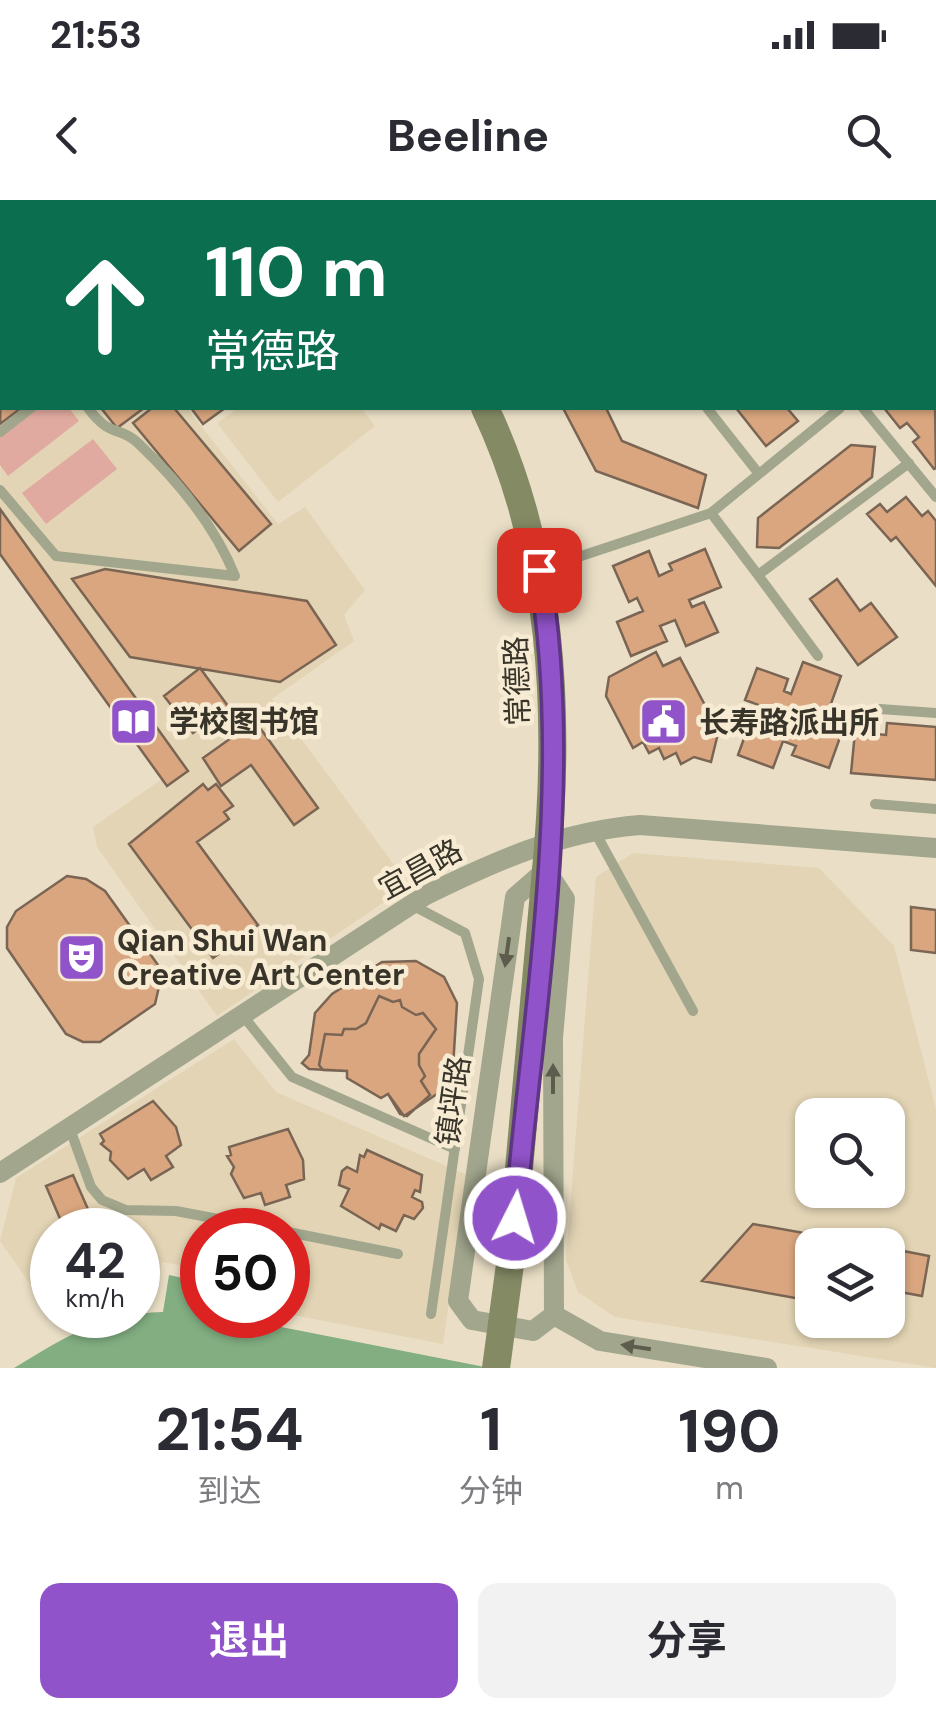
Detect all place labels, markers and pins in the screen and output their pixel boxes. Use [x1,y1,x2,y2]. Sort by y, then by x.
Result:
pin [497,528,582,613]
library icon: 学校图书馆 [108,695,160,747]
public building icon: 长寿路派出所 [638,696,690,748]
place label: 学校图书馆 [169,702,319,741]
place label: 长寿路派出所 [699,703,879,742]
place label: Qian Shui Wan Creative Art Center [117,921,404,994]
theatre icon: Qian Shui Wan Creative Art Center [56,931,108,983]

